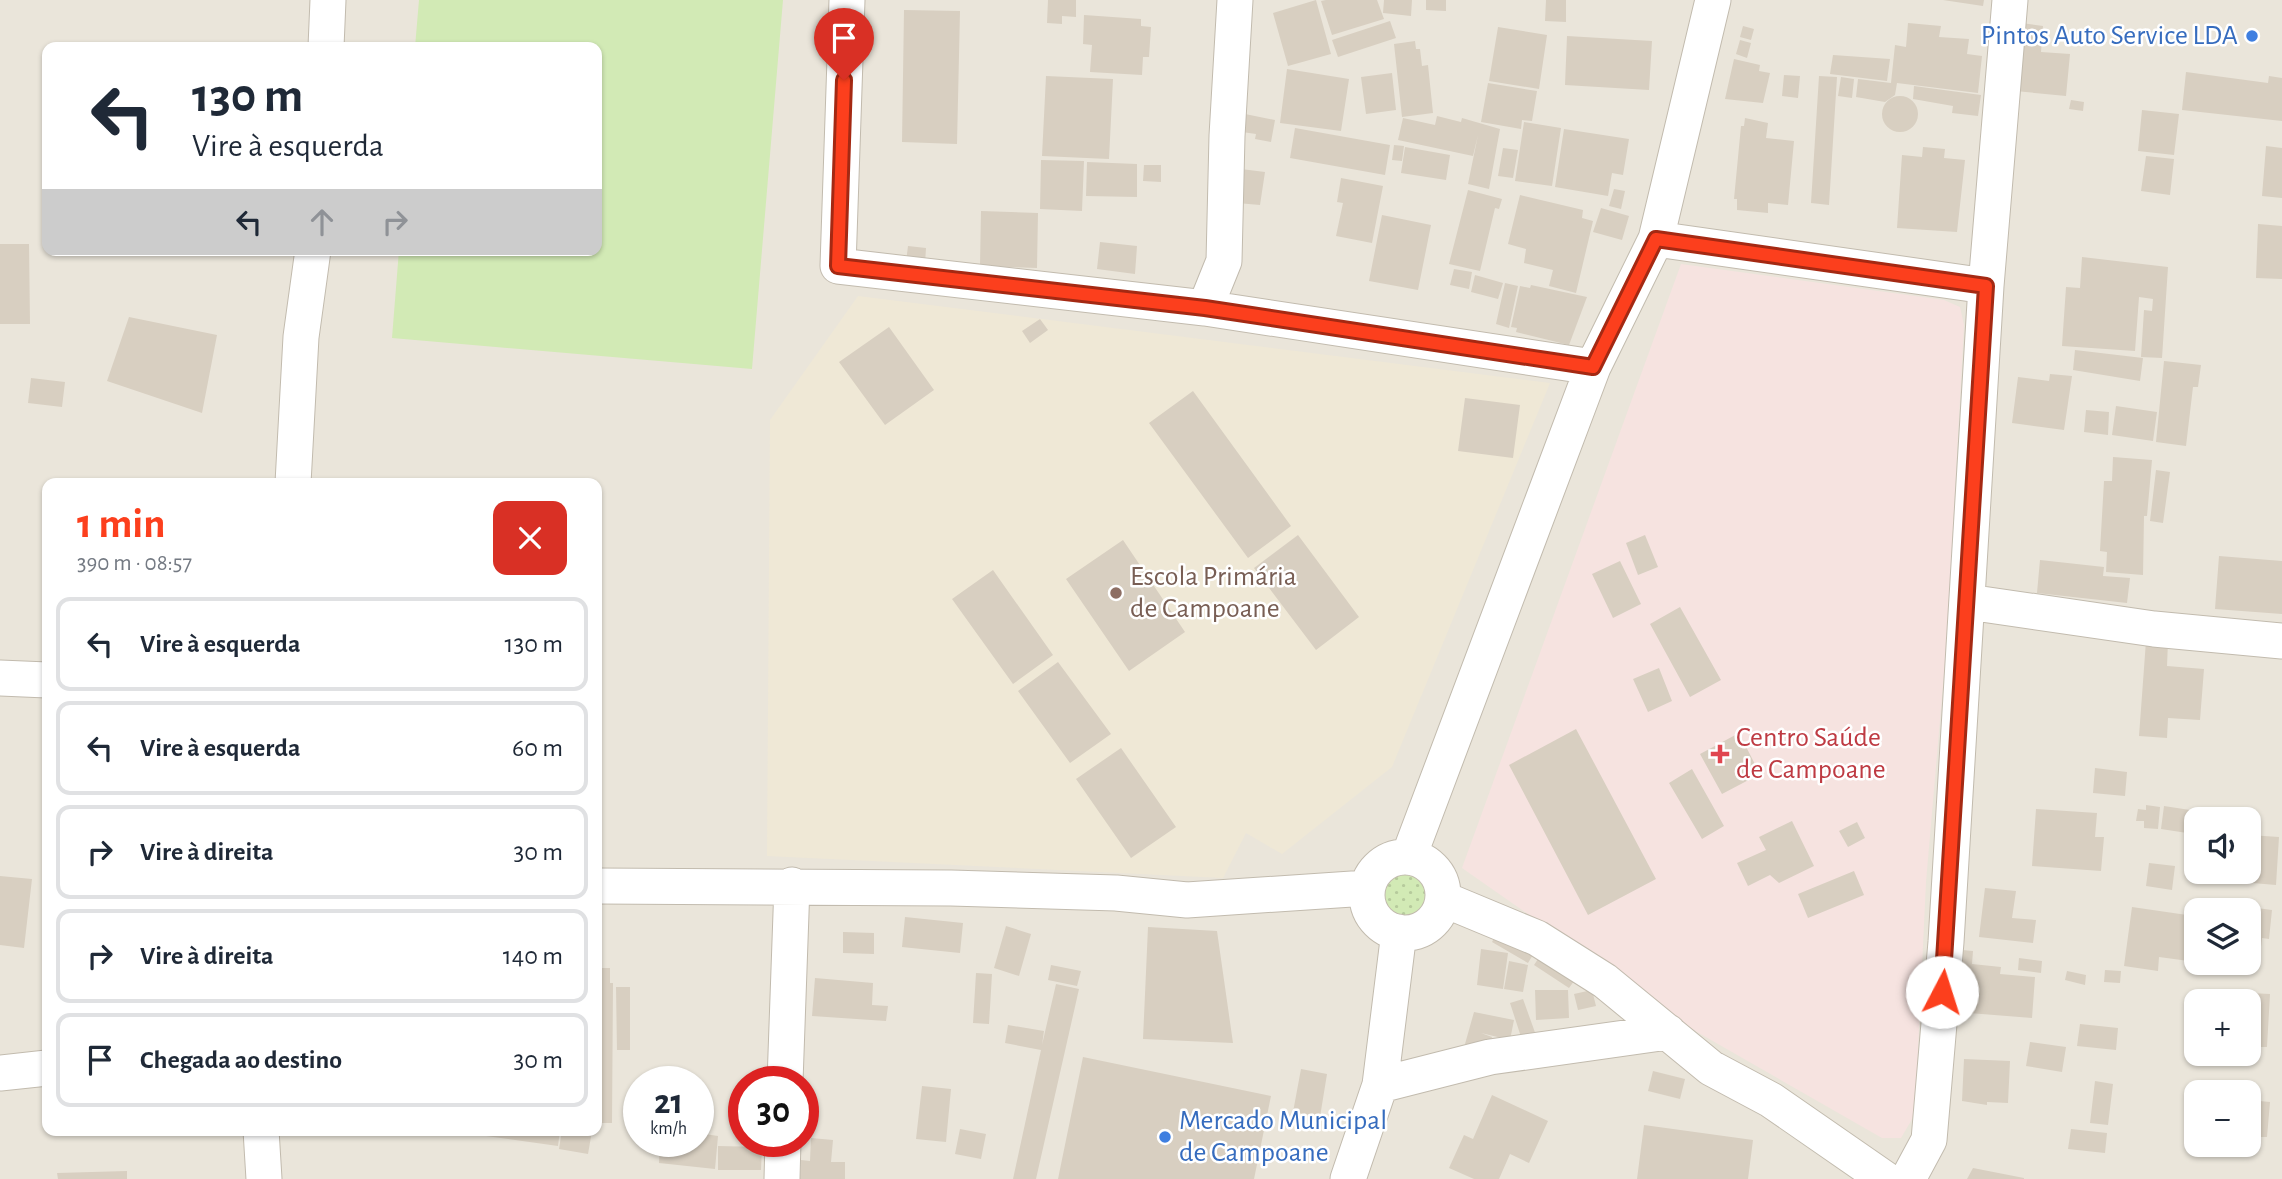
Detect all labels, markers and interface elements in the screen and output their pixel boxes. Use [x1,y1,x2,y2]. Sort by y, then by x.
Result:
pin [814,8,874,80]
icon: arrive [825,19,863,57]
place label: Pintos Auto Service LDA [1981,22,2238,50]
marker: Pintos Auto Service LDA [2244,28,2260,44]
icon: left [77,70,168,161]
text: 130 m [192,72,303,121]
text: Vire à esquerda [192,130,384,162]
icon: left [230,203,268,241]
icon: ahead [303,203,341,241]
icon: right [376,203,414,241]
button: close [493,501,567,575]
text: 1 min [77,503,166,545]
text: 390 m · 08:57 [77,552,192,575]
place label: Escola Primária de Campoane [1130,563,1297,623]
marker: Escola Primária de Campoane [1108,585,1124,601]
icon: left [81,625,119,663]
text: Vire à esquerda [140,631,301,657]
text: 130 m [505,631,563,657]
place label: Centro Saúde de Campoane [1736,724,1886,784]
icon: left [81,729,119,767]
text: Vire à esquerda [140,735,301,761]
text: 60 m [512,735,563,761]
marker: Centro Saúde de Campoane [1710,744,1730,764]
map controls [2184,807,2261,1157]
button: sound [2184,807,2261,884]
icon: right [81,833,119,871]
text: Vire à direita [140,839,274,865]
text: 30 m [513,839,563,865]
button: layers [2184,898,2261,975]
icon: right [81,937,119,975]
text: Vire à direita [140,943,274,969]
text: 140 m [503,943,563,969]
position arrow [1905,955,1979,1029]
button: + [2184,989,2261,1066]
icon: arrive [81,1041,119,1079]
text: Chegada ao destino [140,1047,342,1073]
text: 30 m [513,1047,563,1073]
speed limit sign: 30 [728,1066,819,1157]
button: − [2184,1080,2261,1157]
text: 21 [654,1085,683,1120]
place label: Mercado Municipal de Campoane [1179,1107,1387,1167]
text: km/h [650,1120,687,1138]
marker: Mercado Municipal de Campoane [1157,1129,1173,1145]

